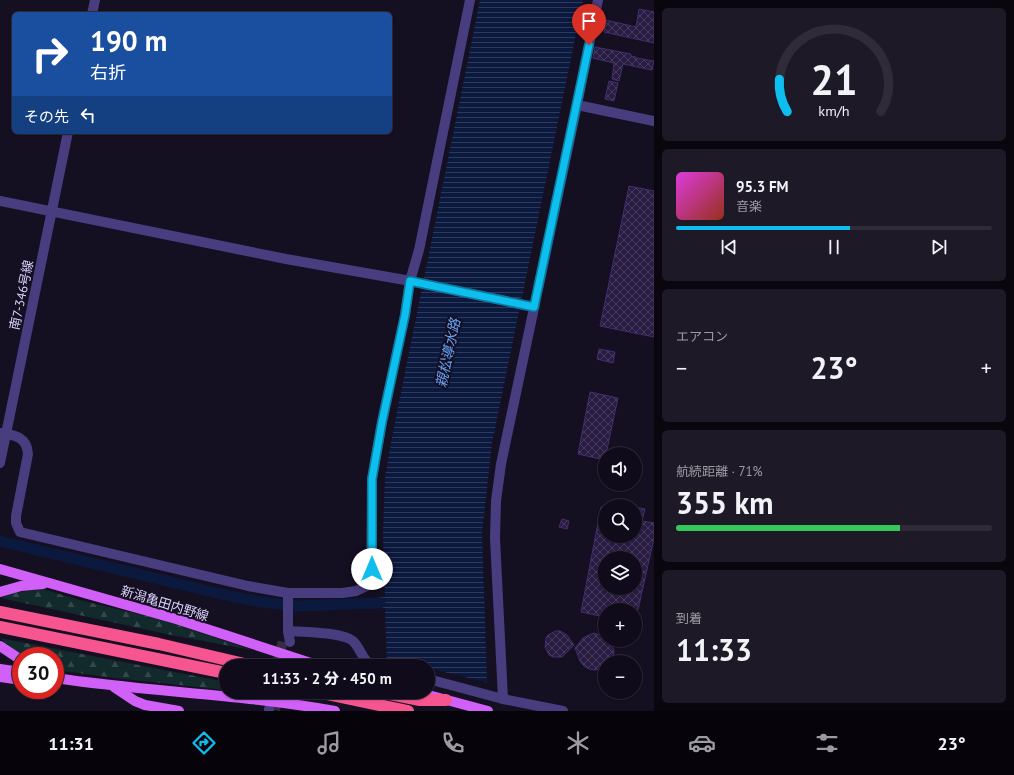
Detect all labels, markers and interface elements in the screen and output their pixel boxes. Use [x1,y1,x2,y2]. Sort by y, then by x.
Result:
pin [572,4,606,45]
icon: arrive [578,10,600,32]
text: 190 m [90,22,167,59]
icon: right [24,28,76,80]
text: 21 [810,53,858,106]
text: 右折 [90,61,126,84]
text: km/h [818,101,850,120]
icon: left [77,104,99,126]
text: その先 [24,107,69,126]
text: 95.3 FM [736,177,789,196]
text: 音楽 [736,198,762,215]
icon: previous [718,236,740,258]
icon: pause [823,236,845,258]
icon: next [928,236,950,258]
street label: 南7-346号線 [6,259,37,332]
water label: 親松導水路 [432,316,464,389]
text: エアコン [676,328,728,345]
text: 23° [810,348,858,387]
text: − [676,354,687,382]
text: + [981,354,992,382]
map controls [598,447,642,699]
button: sound [598,447,642,491]
text: 航続距離 · 71% [676,463,763,480]
text: 355 km [676,483,774,522]
button: search [598,499,642,543]
position arrow [351,548,393,590]
button: layers [598,551,642,595]
street label: 新潟亀田内野線 [119,582,211,625]
button: + [598,603,642,647]
text: 到着 [676,610,702,627]
text: 11:33 [676,630,752,669]
speed limit sign: 30 [12,647,64,699]
button: − [598,655,642,699]
text: 11:33 · 2 分 · 450 m [262,669,392,688]
icon: directions [190,729,218,757]
icon: music [315,729,343,757]
icon: phone [439,729,467,757]
icon: climate [564,729,592,757]
icon: car [688,729,716,757]
icon: filters [813,729,841,757]
text: 11:31 [48,732,94,755]
text: 23° [937,732,966,755]

